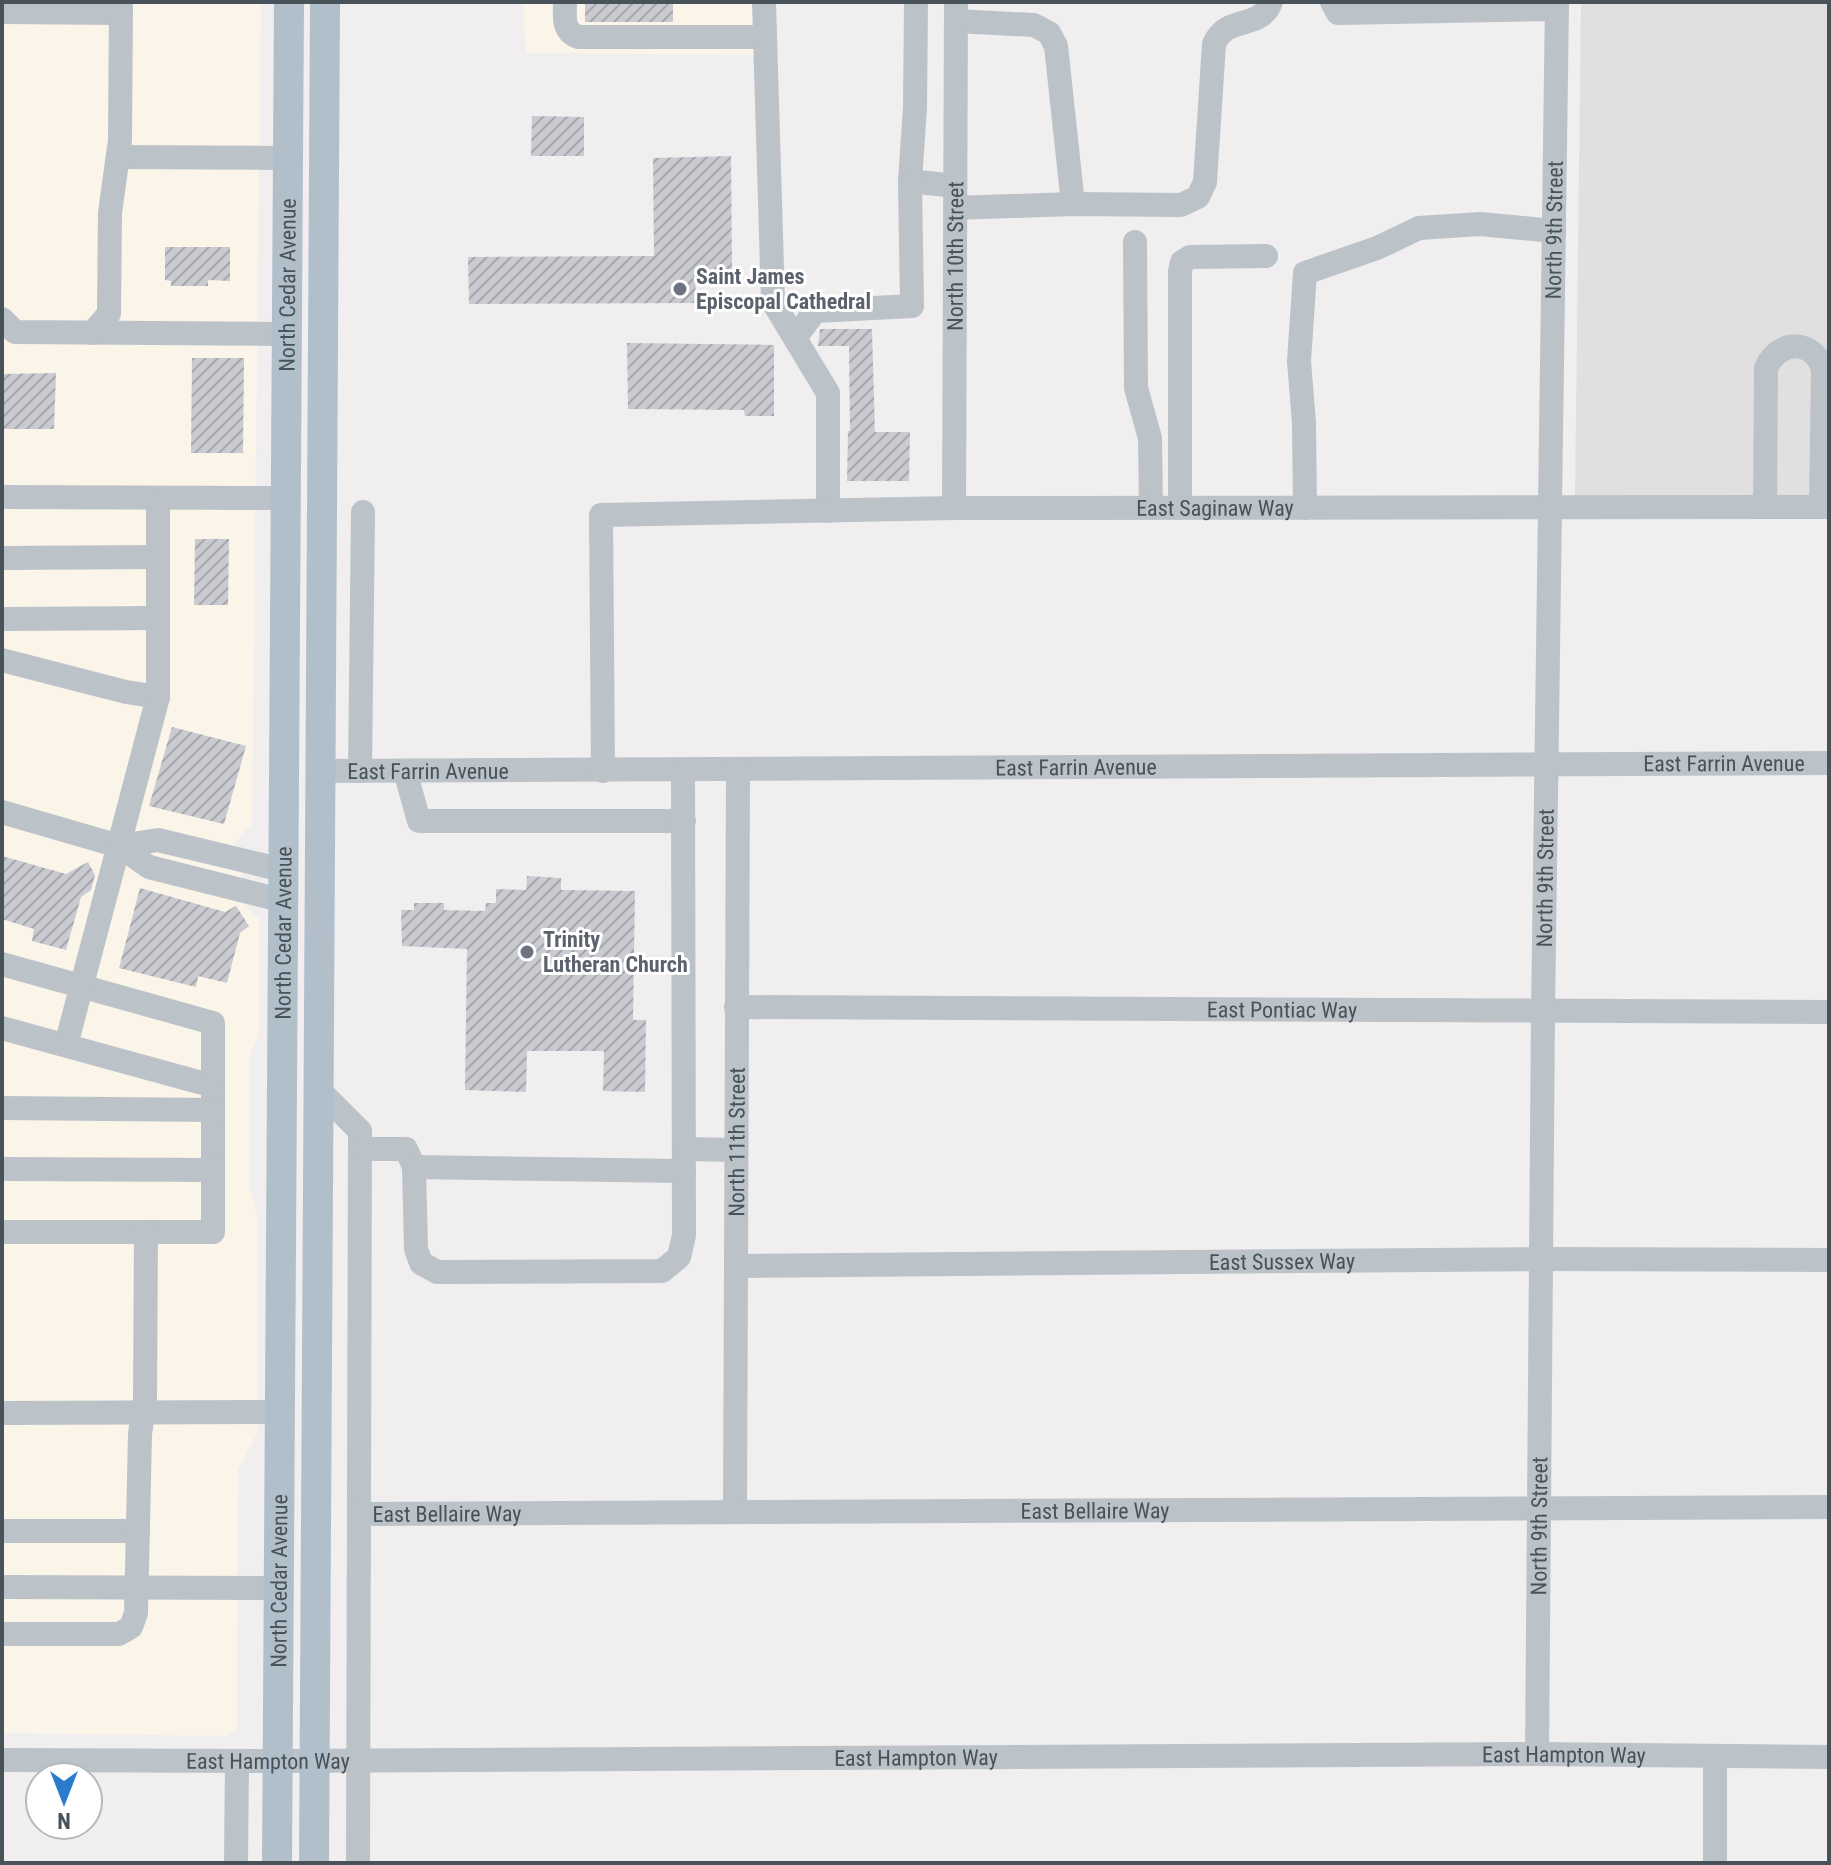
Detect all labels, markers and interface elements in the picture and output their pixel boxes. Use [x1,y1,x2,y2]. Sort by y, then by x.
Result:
street label: North 9th Street [1540,161,1567,300]
street label: North 10th Street [942,181,968,331]
street label: North Cedar Avenue [274,198,300,372]
place label: Saint James Episcopal Cathedral [696,264,871,314]
marker: Saint James Episcopal Cathedral [671,280,689,298]
street label: East Saginaw Way [1136,495,1294,520]
street label: East Farrin Avenue [1643,751,1805,776]
street label: East Farrin Avenue [995,754,1157,780]
street label: East Farrin Avenue [347,758,509,783]
street label: North 9th Street [1531,808,1558,948]
street label: North Cedar Avenue [270,846,296,1020]
place label: Trinity Lutheran Church [543,927,688,977]
marker: Trinity Lutheran Church [518,943,536,961]
street label: East Pontiac Way [1207,997,1357,1022]
street label: North 11th Street [724,1067,749,1217]
street label: East Sussex Way [1209,1248,1355,1274]
street label: North 9th Street [1526,1457,1552,1596]
street label: North Cedar Avenue [266,1494,292,1668]
street label: East Bellaire Way [1020,1498,1170,1523]
street label: East Bellaire Way [372,1501,522,1526]
street label: East Hampton Way [1482,1741,1646,1768]
street label: East Hampton Way [834,1744,998,1770]
street label: East Hampton Way [186,1748,350,1774]
north arrow [24,1761,104,1841]
text: N [57,1808,71,1833]

